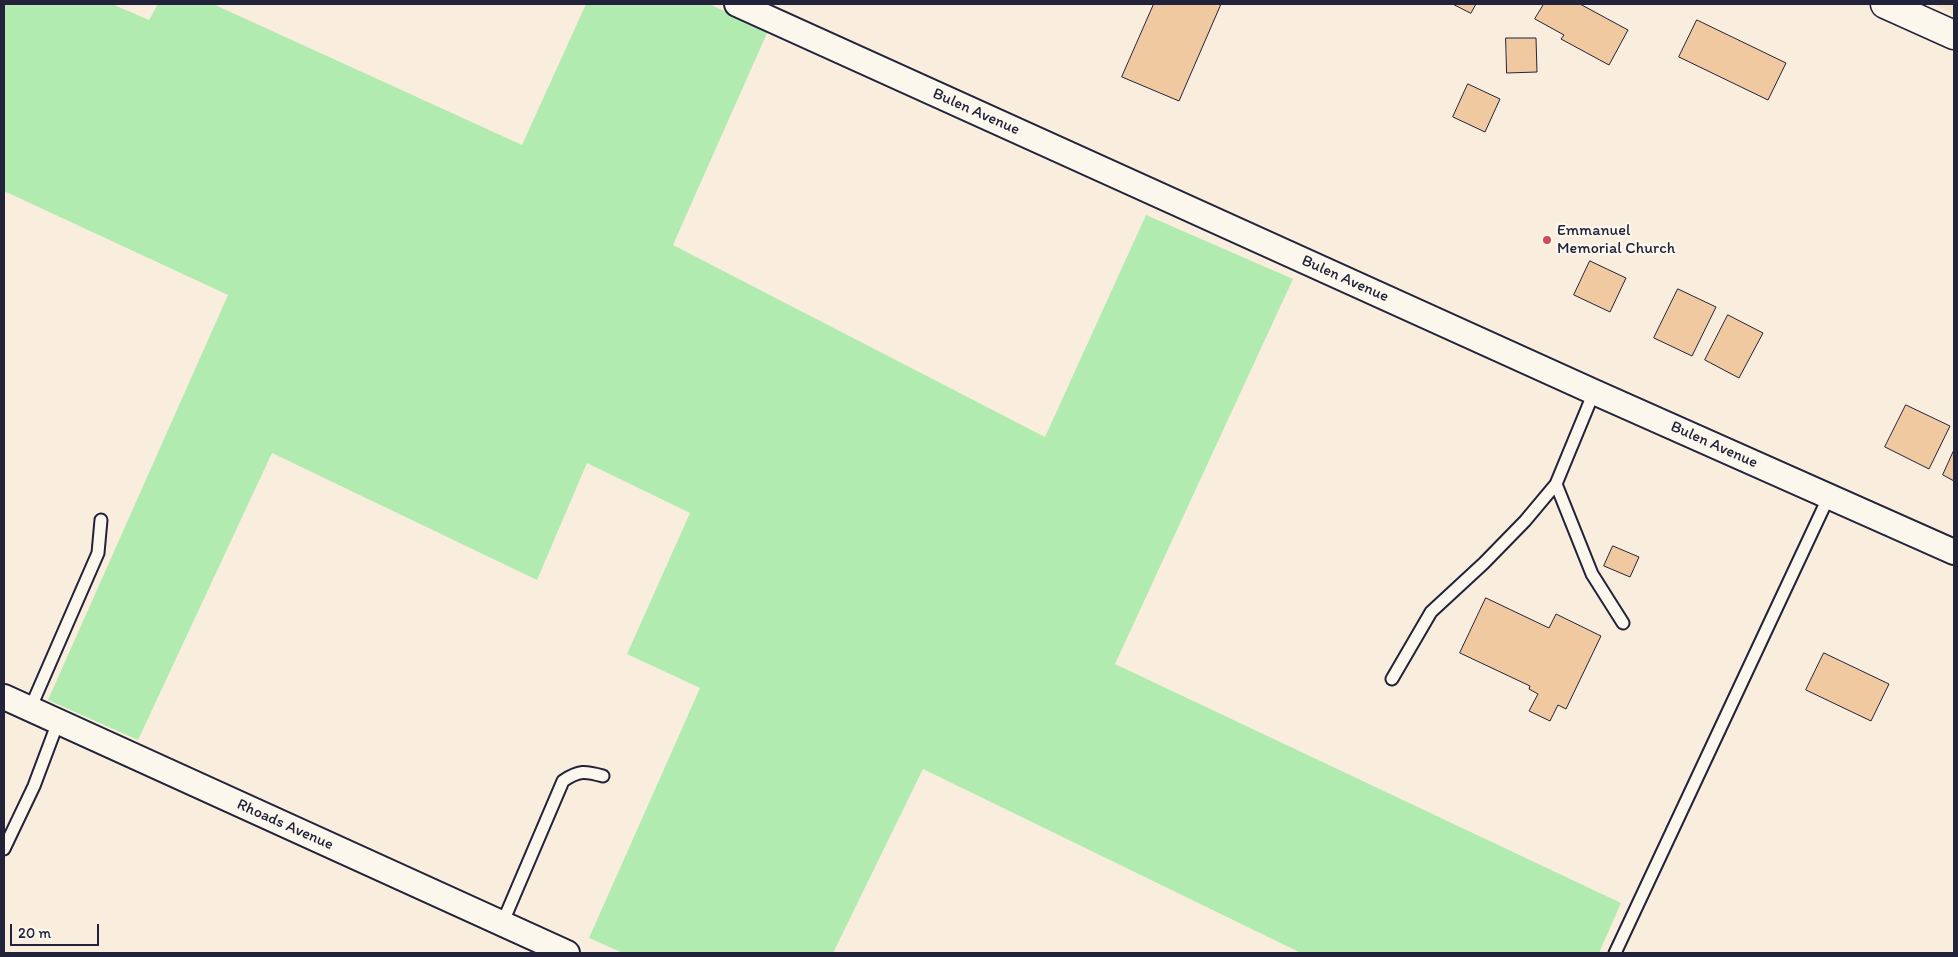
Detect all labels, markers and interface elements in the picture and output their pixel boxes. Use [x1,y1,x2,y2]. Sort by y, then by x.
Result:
street label: Bulen Avenue [929,84,1023,140]
place label: Emmanuel Memorial Church [1557,221,1675,259]
marker: Emmanuel Memorial Church [1541,234,1553,246]
street label: Bulen Avenue [1298,251,1392,307]
street label: Bulen Avenue [1667,417,1761,473]
street label: Rhoads Avenue [234,795,336,855]
scale bar [12,914,101,946]
text: 20 m [18,924,51,942]

